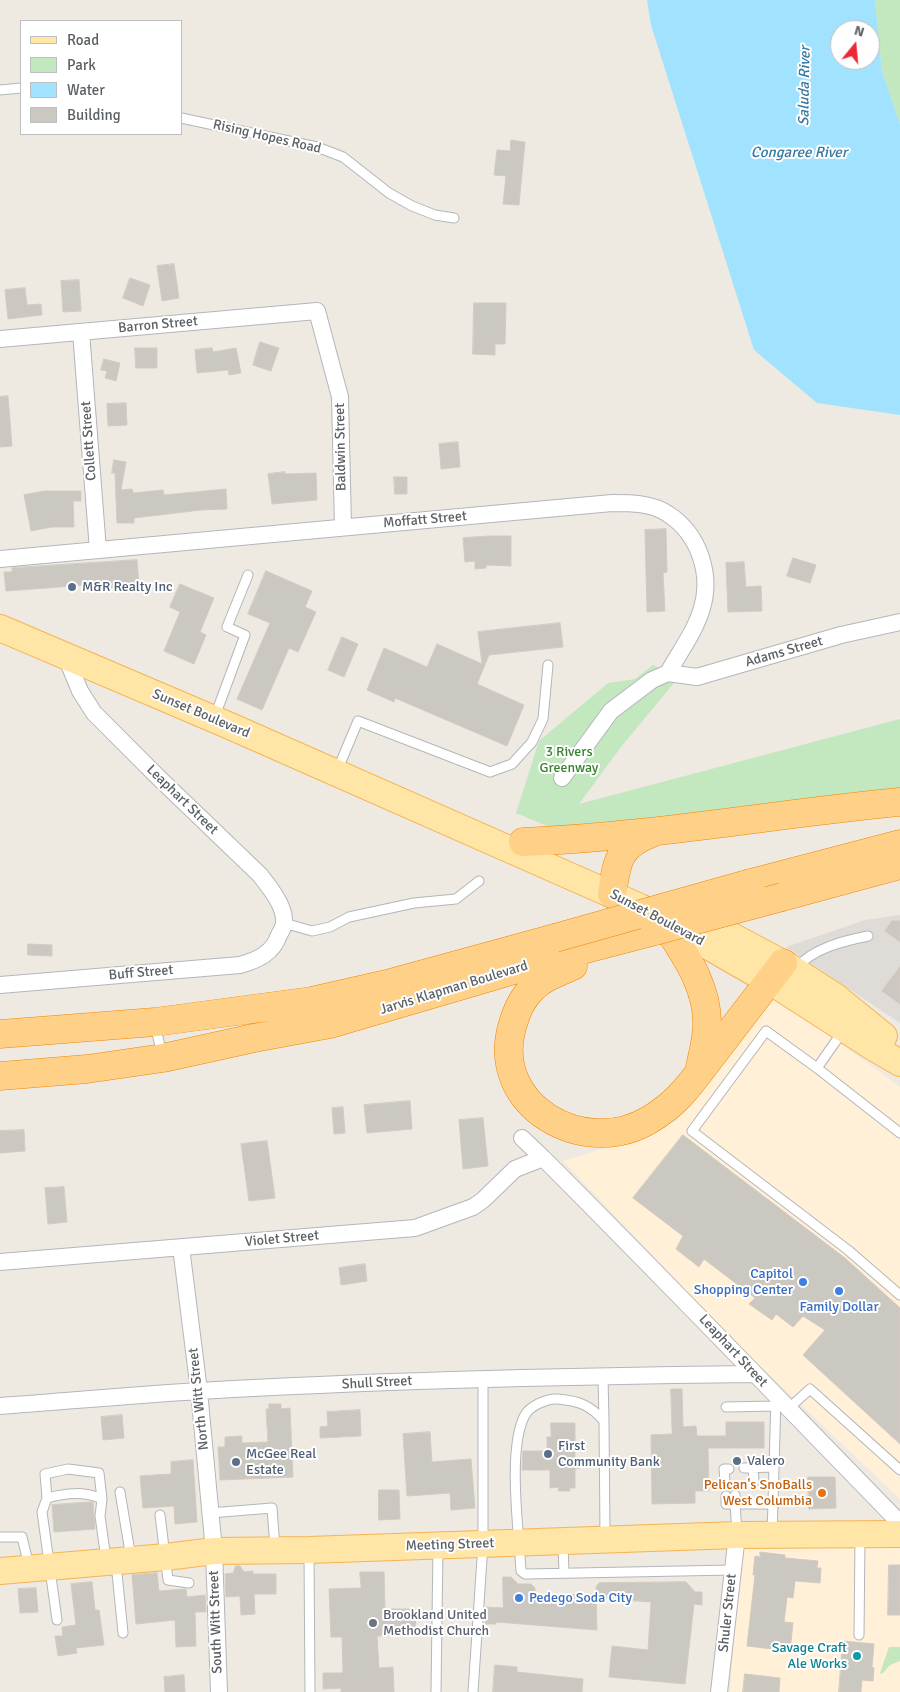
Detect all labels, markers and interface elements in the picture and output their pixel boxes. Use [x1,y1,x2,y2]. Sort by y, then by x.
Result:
legend [20,20,182,135]
north arrow [830,20,880,70]
text: N [852,22,866,41]
text: Road [67,31,99,49]
water label: Saluda River [795,46,815,126]
text: Park [67,56,96,74]
text: Water [67,81,105,99]
text: Building [67,106,121,124]
street label: Rising Hopes Road [211,116,323,158]
water label: Congaree River [751,144,847,162]
street label: Barron Street [117,313,199,337]
street label: Collett Street [78,401,100,481]
street label: Baldwin Street [332,403,350,491]
street label: Moffatt Street [383,508,467,532]
place label: M&R Realty Inc [82,579,173,595]
marker: M&R Realty Inc [66,581,78,593]
street label: Adams Street [743,633,825,671]
street label: Sunset Boulevard [150,686,252,742]
park label: 3 Rivers Greenway [540,744,598,776]
street label: Leaphart Street [143,762,221,838]
street label: Sunset Boulevard [607,886,707,950]
street label: Jarvis Klapman Boulevard [378,957,530,1019]
street label: Buff Street [108,962,174,984]
street label: Violet Street [244,1227,320,1251]
place label: Capitol Shopping Center [694,1266,793,1298]
marker: Capitol Shopping Center [797,1276,809,1288]
marker: Family Dollar [833,1285,845,1297]
place label: Family Dollar [799,1299,879,1315]
street label: Leaphart Street [695,1311,771,1391]
street label: North Witt Street [185,1347,213,1451]
street label: Shull Street [341,1373,413,1393]
place label: First Community Bank [558,1438,660,1470]
place label: McGee Real Estate [246,1446,316,1478]
marker: First Community Bank [542,1448,554,1460]
place label: Valero [747,1453,785,1469]
marker: Valero [731,1455,743,1467]
marker: McGee Real Estate [230,1456,242,1468]
place label: Pelican's SnoBalls West Columbia [704,1477,812,1510]
marker: Pelican's SnoBalls West Columbia [816,1487,828,1499]
street label: Meeting Street [405,1535,495,1555]
street label: South Witt Street [206,1570,226,1674]
street label: Shuler Street [716,1573,740,1653]
place label: Pedego Soda City [529,1590,632,1606]
marker: Pedego Soda City [513,1592,525,1604]
place label: Brookland United Methodist Church [383,1607,489,1640]
marker: Brookland United Methodist Church [367,1617,379,1629]
place label: Savage Craft Ale Works [772,1640,847,1672]
marker: Savage Craft Ale Works [851,1650,863,1662]

